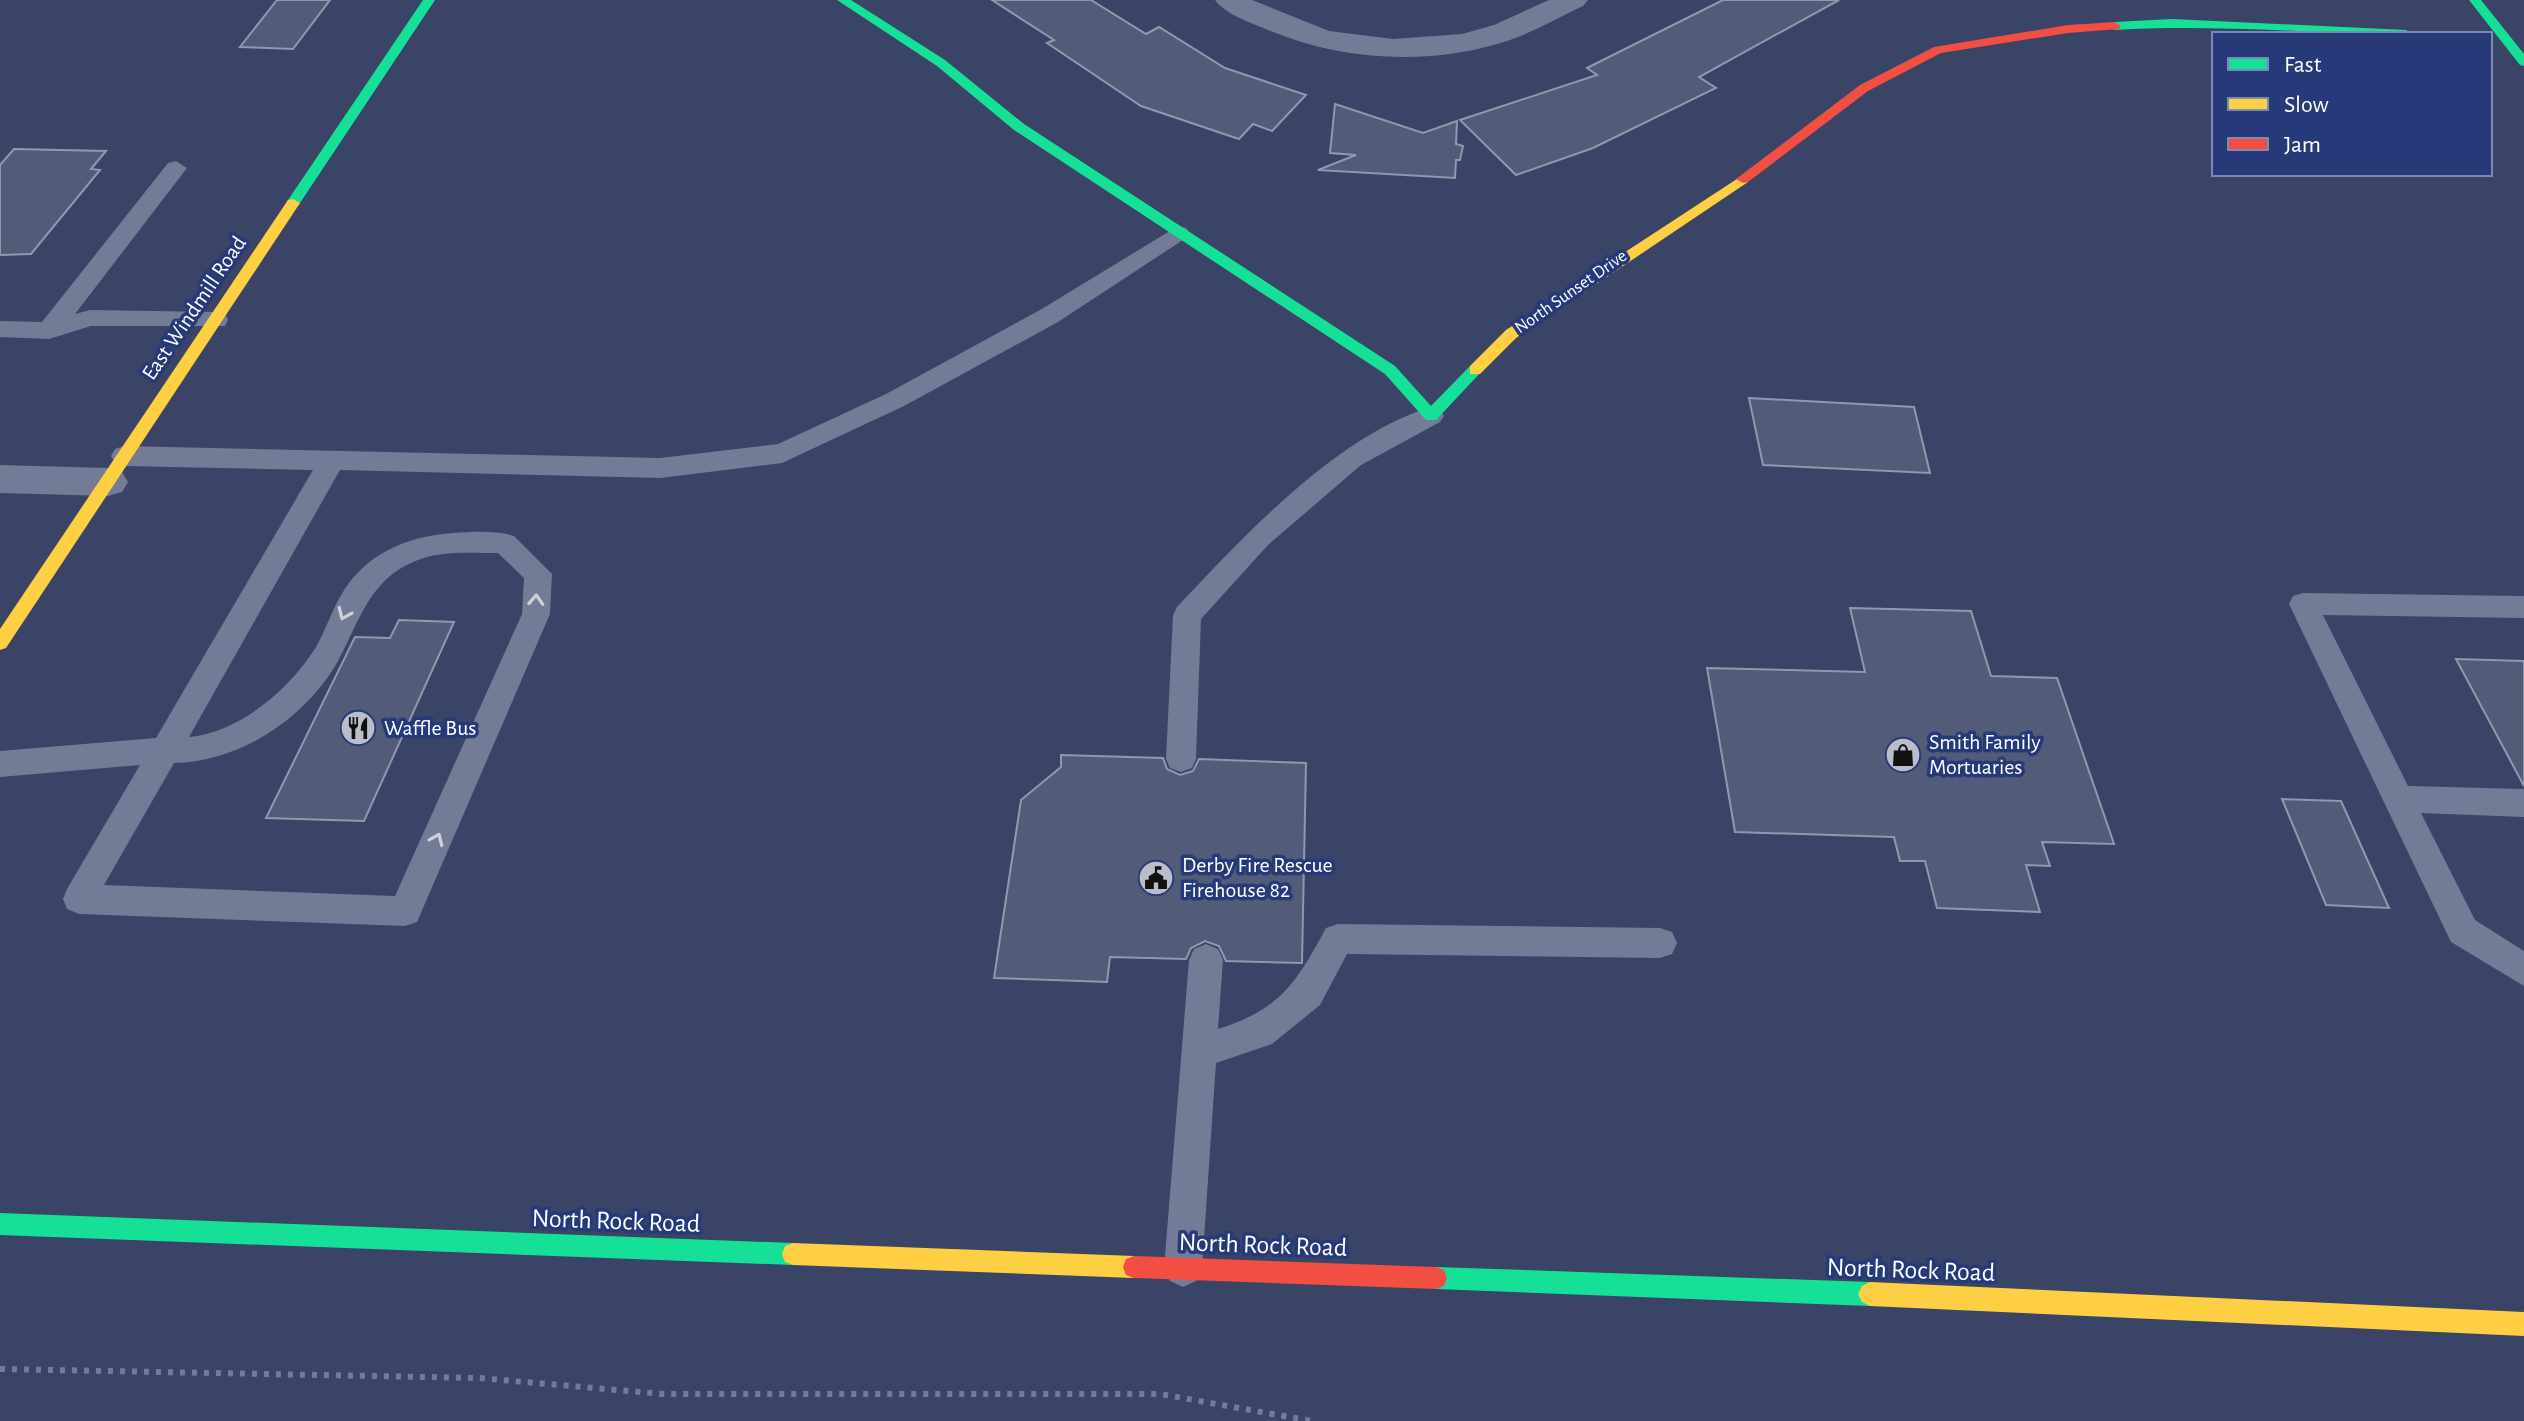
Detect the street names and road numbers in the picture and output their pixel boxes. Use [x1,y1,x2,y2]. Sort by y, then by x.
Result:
street label: East Windmill Road [138,232,250,384]
street label: North Sunset Drive [1512,247,1630,337]
street label: North Rock Road [531,1205,701,1237]
street label: North Rock Road [1178,1229,1348,1261]
street label: North Rock Road [1826,1254,1996,1286]

